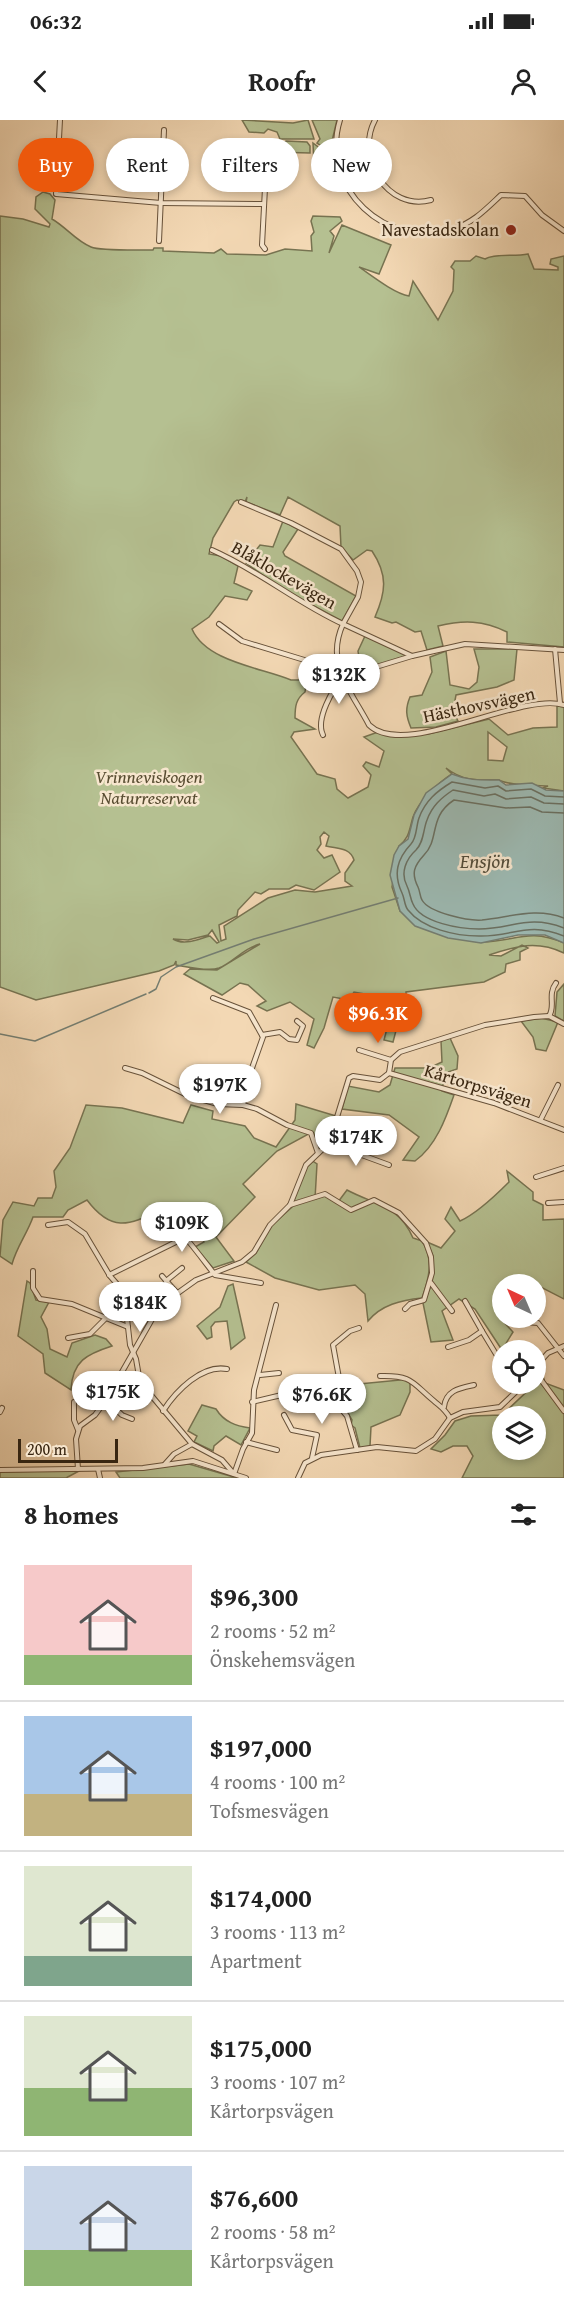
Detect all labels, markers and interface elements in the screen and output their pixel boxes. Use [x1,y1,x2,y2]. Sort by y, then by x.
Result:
text: 06:32 [30,5,82,37]
text: Roofr [248,61,316,101]
icon: back [24,65,57,98]
icon: person [507,65,540,98]
chip: Buy [18,138,94,192]
chip: Rent [106,138,189,192]
chip: Filters [201,138,299,192]
chip: New [311,138,392,192]
place label: Navestadskolan [382,216,499,243]
marker: Navestadskolan [504,223,518,237]
street label: Blåklockevägen [227,534,342,616]
pin: $132K [297,654,381,705]
text: $132K [312,659,366,688]
street label: Hästhovsvägen [420,679,537,730]
park label: Vrinneviskogen Naturreservat [95,763,203,811]
water label: Ensjön [459,846,510,875]
pin: $96.3K [329,993,427,1044]
text: $96.3K [348,998,408,1027]
street label: Kårtorpsvägen [421,1056,535,1115]
pin: $197K [178,1064,262,1115]
text: $197K [193,1069,247,1098]
pin: $174K [314,1116,398,1167]
text: $174K [329,1121,383,1150]
pin: $109K [140,1202,224,1253]
text: $109K [155,1207,209,1236]
north arrow [492,1274,546,1328]
map controls [492,1274,546,1460]
pin: $184K [98,1282,182,1333]
text: $184K [113,1287,167,1316]
button: locate [492,1340,546,1394]
pin: $175K [71,1371,155,1422]
pin: $76.6K [273,1374,371,1425]
text: $175K [86,1376,140,1405]
text: $76.6K [292,1379,352,1408]
button: layers [492,1406,546,1460]
scale bar [18,1436,118,1464]
text: 200 m [27,1437,67,1461]
text: 8 homes [24,1495,119,1534]
icon: filters [507,1498,540,1531]
text: $96,300 [210,1577,298,1616]
icon: home [72,1589,144,1661]
text: 2 rooms · 52 m² [210,1616,336,1645]
text: Önskehemsvägen [210,1645,355,1674]
text: $197,000 [210,1728,312,1767]
icon: home [72,1740,144,1812]
text: 4 rooms · 100 m² [210,1767,345,1796]
text: Tofsmesvägen [210,1796,329,1825]
text: $174,000 [210,1878,312,1917]
icon: home [72,1890,144,1962]
text: 3 rooms · 113 m² [210,1917,345,1946]
text: Apartment [210,1946,302,1975]
text: $175,000 [210,2028,312,2067]
icon: home [72,2040,144,2112]
text: 3 rooms · 107 m² [210,2067,345,2096]
text: Kårtorpsvägen [210,2096,334,2125]
text: $76,600 [210,2178,298,2217]
icon: home [72,2190,144,2262]
text: 2 rooms · 58 m² [210,2217,336,2246]
text: Kårtorpsvägen [210,2246,334,2275]

